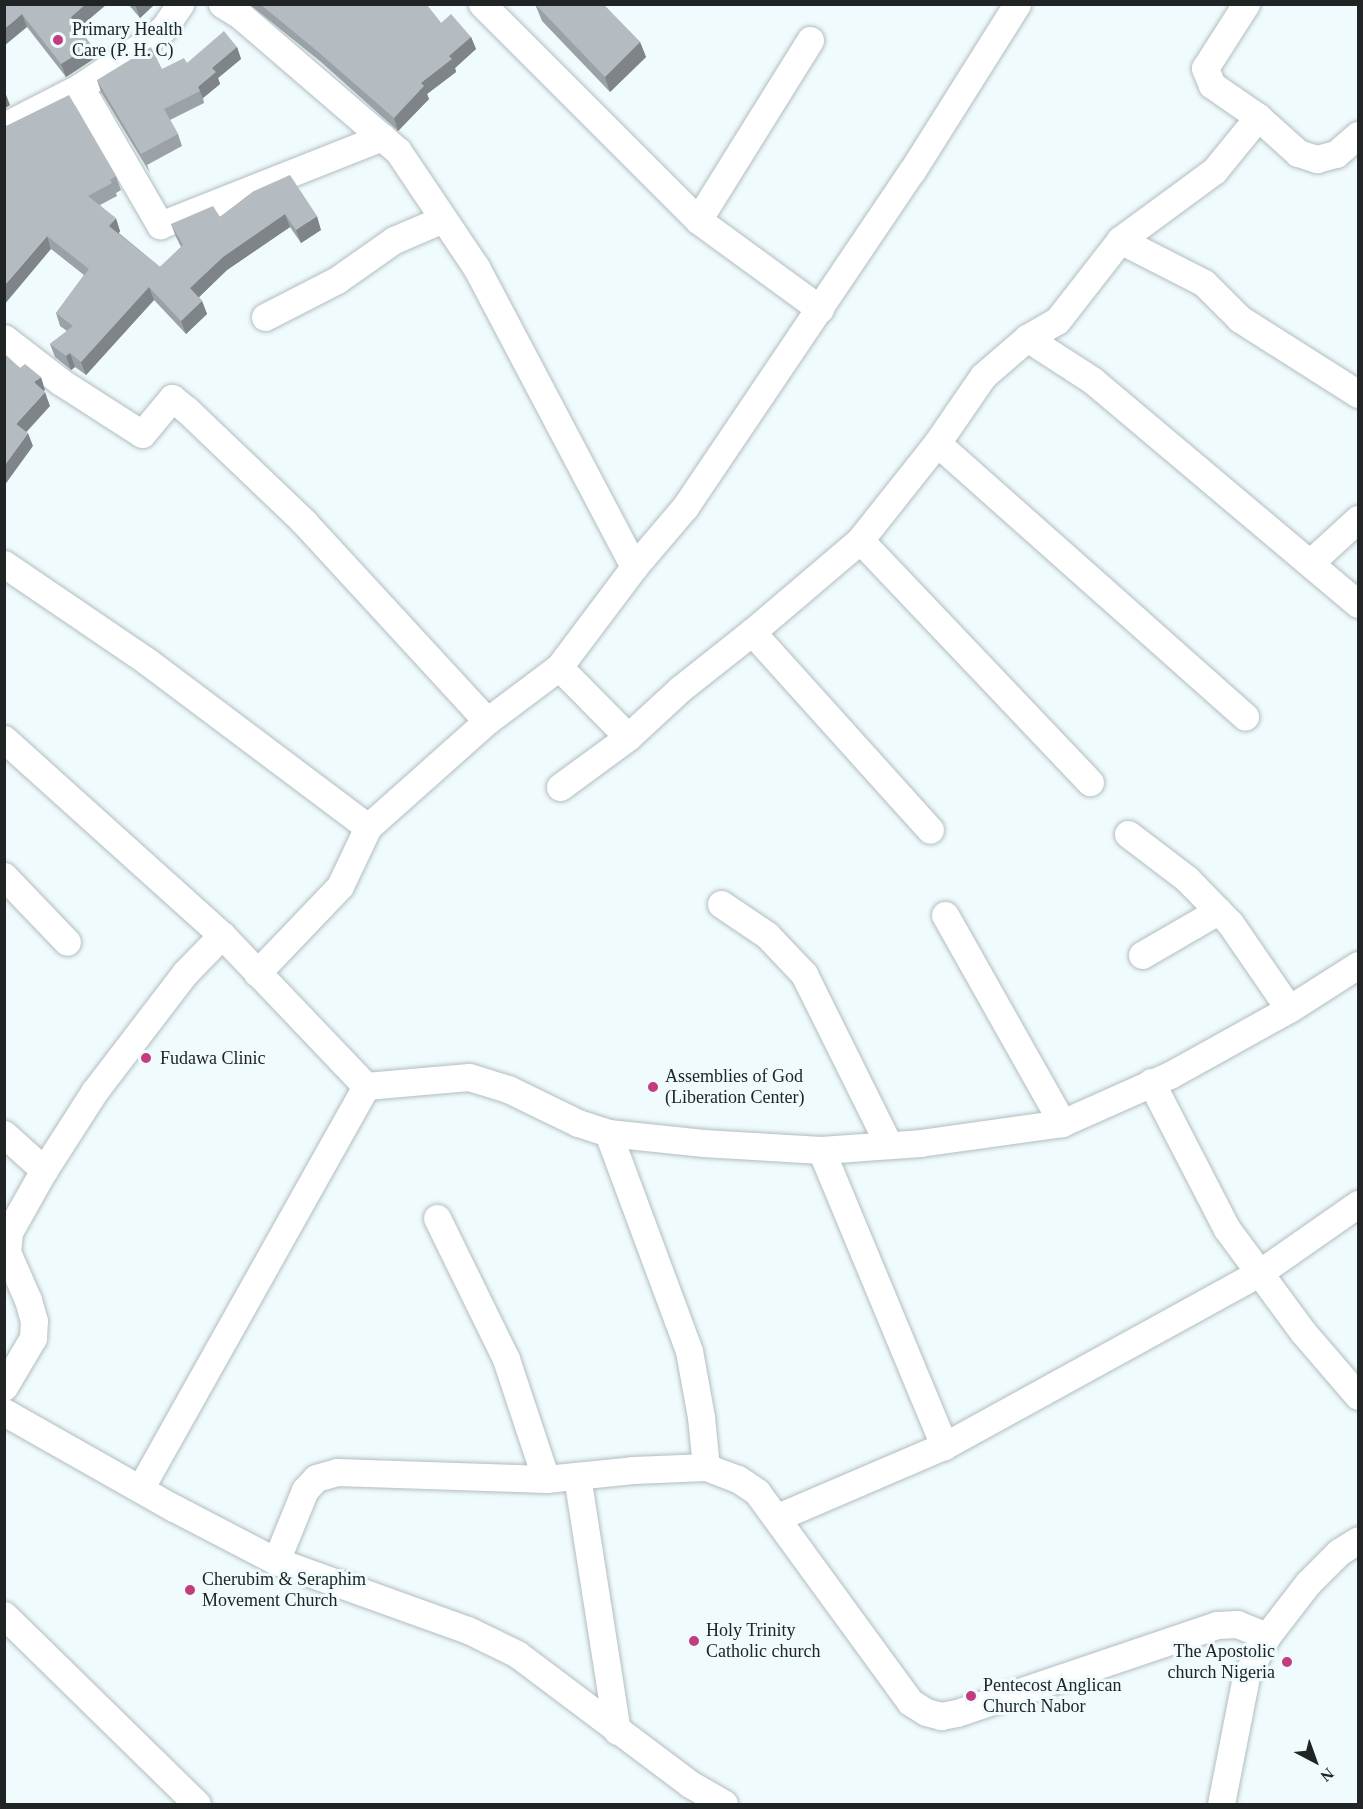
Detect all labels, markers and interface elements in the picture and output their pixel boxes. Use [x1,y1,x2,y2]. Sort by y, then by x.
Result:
place label: Primary Health Care (P. H. C) [72,19,182,62]
marker: Primary Health Care (P. H. C) [49,31,67,49]
place label: Fudawa Clinic [160,1047,265,1069]
marker: Fudawa Clinic [137,1049,155,1067]
place label: Assemblies of God (Liberation Center) [665,1066,804,1108]
marker: Assemblies of God (Liberation Center) [646,1080,660,1094]
place label: Cherubim & Seraphim Movement Church [202,1569,366,1612]
marker: Cherubim & Seraphim Movement Church [183,1583,197,1597]
place label: Holy Trinity Catholic church [706,1620,820,1662]
marker: Holy Trinity Catholic church [687,1634,701,1648]
place label: The Apostolic church Nigeria [1168,1641,1275,1684]
marker: The Apostolic church Nigeria [1280,1655,1294,1669]
place label: Pentecost Anglican Church Nabor [983,1675,1122,1718]
marker: Pentecost Anglican Church Nabor [964,1689,978,1703]
north arrow [1285,1731,1345,1791]
text: N [1317,1765,1337,1785]

